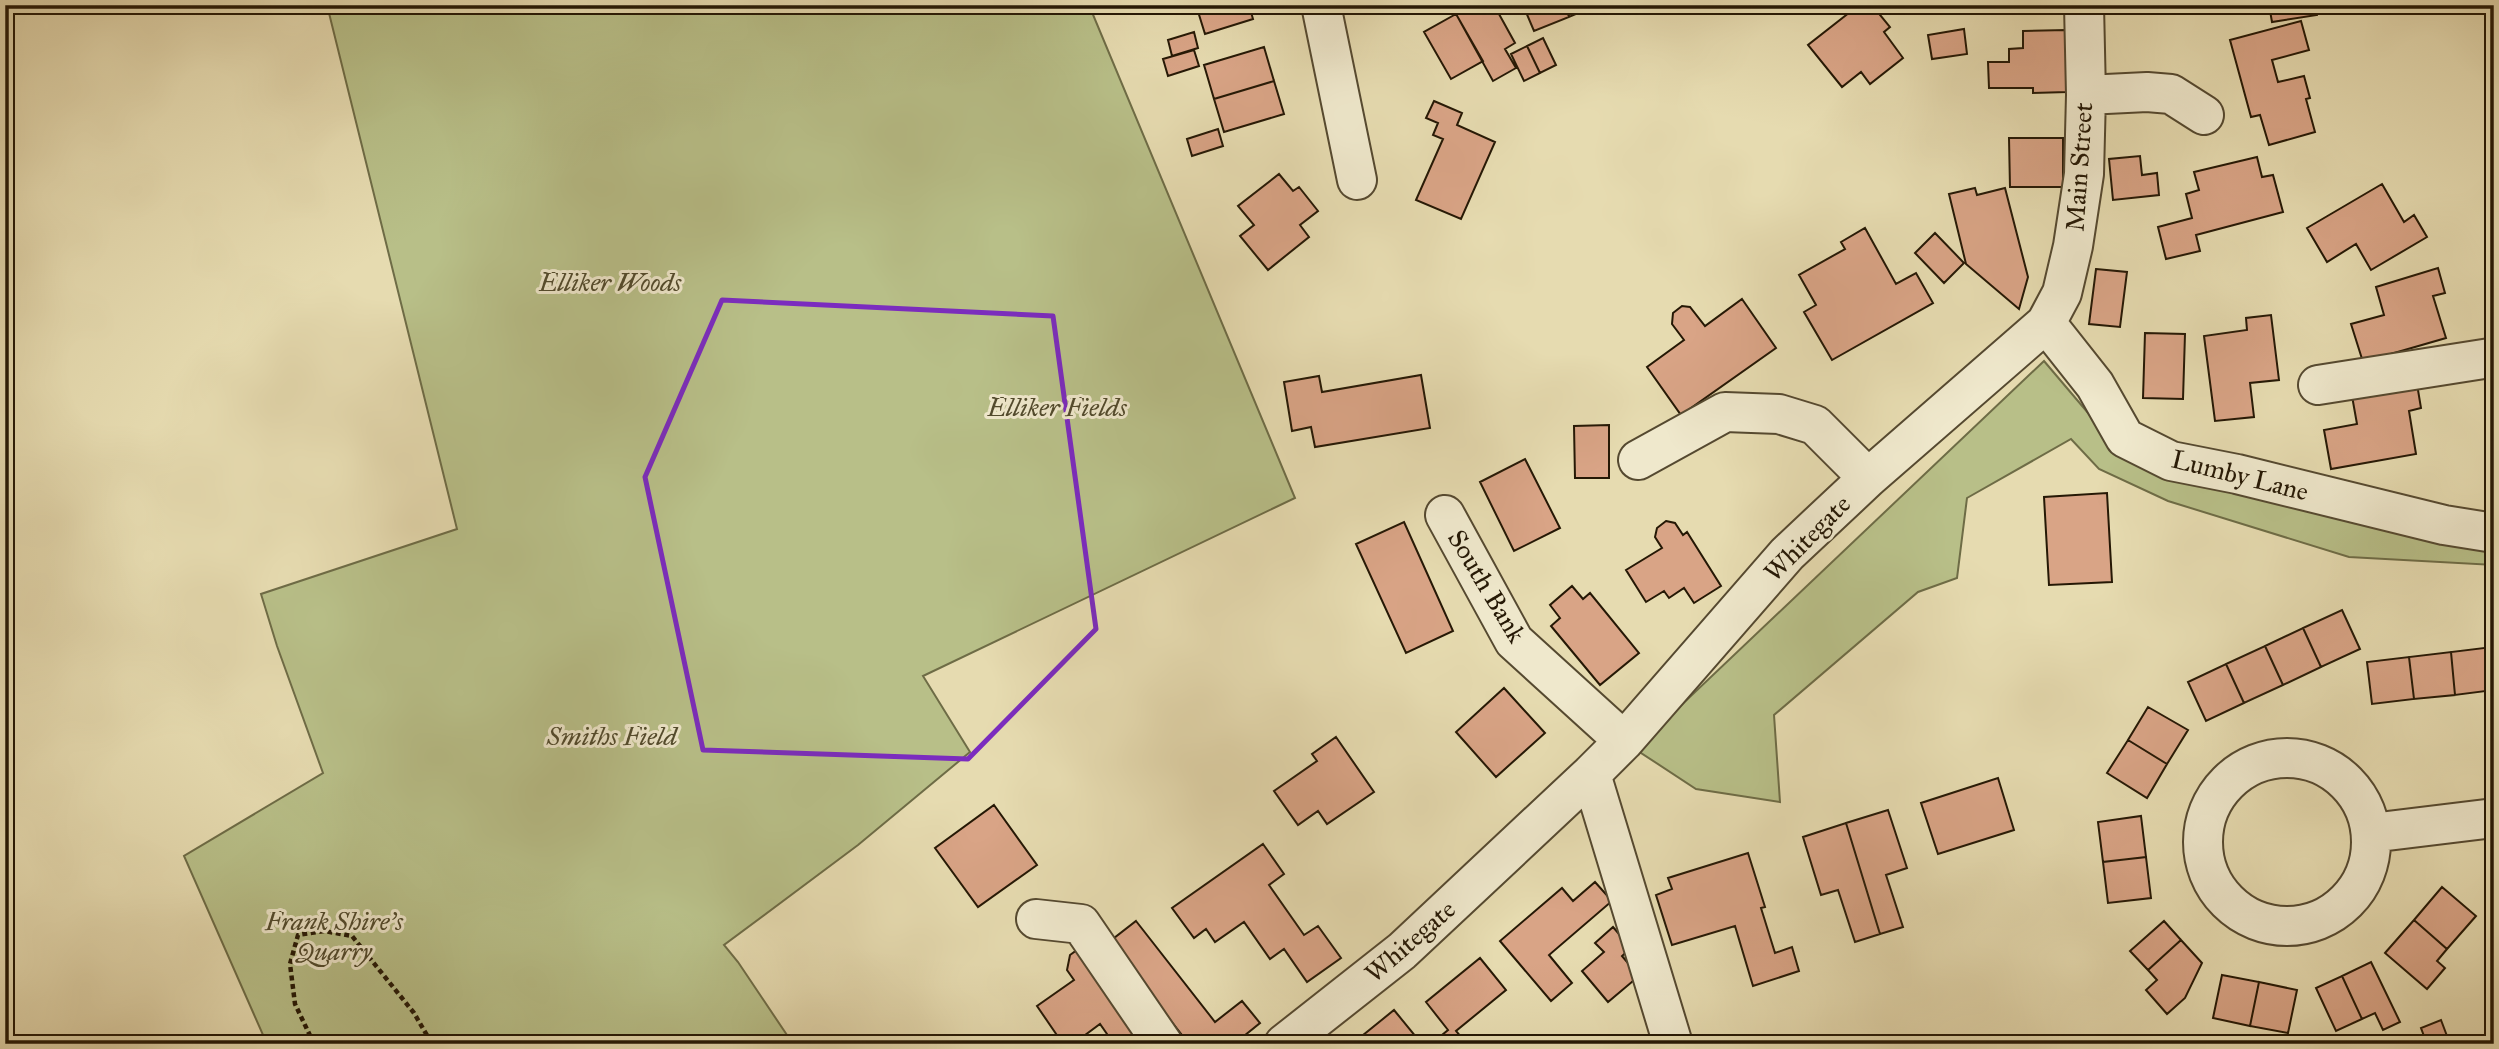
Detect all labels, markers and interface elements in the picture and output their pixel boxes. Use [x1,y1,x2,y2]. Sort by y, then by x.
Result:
street label: Main Street [2059,101,2099,233]
park label: Elliker Woods [538,266,682,298]
park label: Elliker Fields [986,391,1127,423]
street label: Lumby Lane [2168,443,2312,507]
street label: Whitegate [1757,488,1857,588]
street label: South Bank [1441,524,1534,649]
park label: Smiths Field [546,720,679,752]
street label: Whitegate [1358,893,1462,989]
park label: Frank Shire's Quarry [264,905,403,967]

